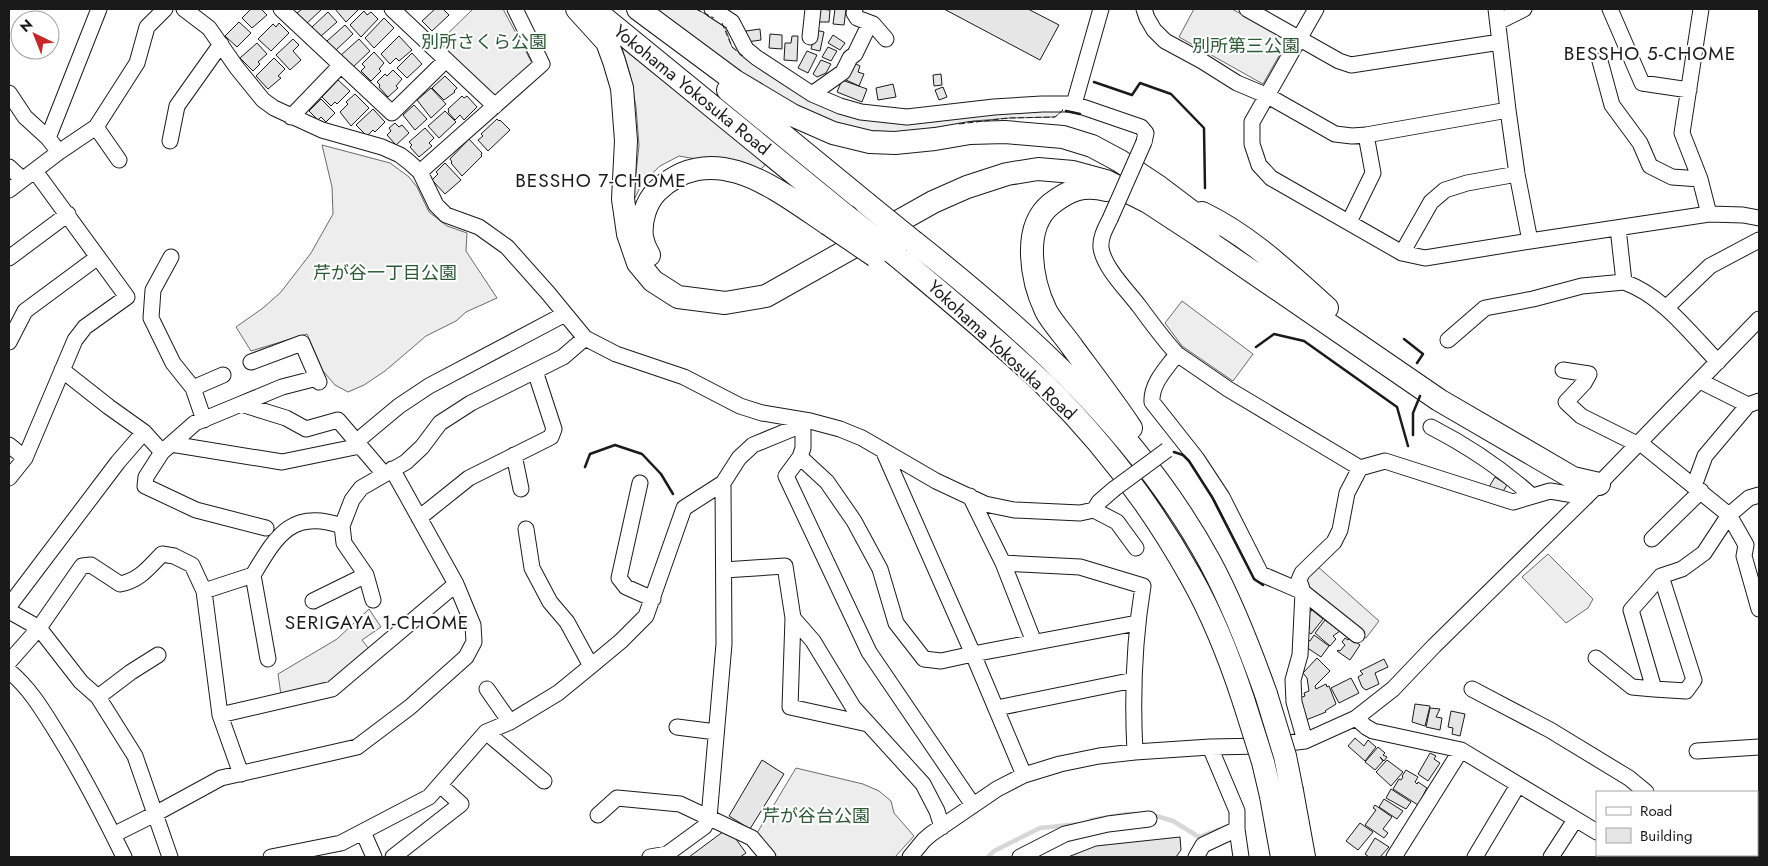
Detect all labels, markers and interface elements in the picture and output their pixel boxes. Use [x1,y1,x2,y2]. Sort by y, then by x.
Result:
north arrow [10,10,60,60]
text: N [15,14,37,37]
street label: Yokohama Yokosuka Road [608,19,776,161]
park label: 別所さくら公園 [421,29,547,55]
park label: 別所第三公園 [1192,33,1300,59]
district label: BESSHO 5-CHOME [1564,40,1736,67]
district label: BESSHO 7-CHOME [515,167,687,194]
park label: 芹が谷一丁目公園 [313,260,457,286]
street label: Yokohama Yokosuka Road [922,274,1082,426]
district label: SERIGAYA 1-CHOME [285,609,469,636]
legend [1596,791,1758,856]
text: Road [1640,800,1672,822]
park label: 芹が谷台公園 [762,803,870,829]
text: Building [1640,825,1692,847]

